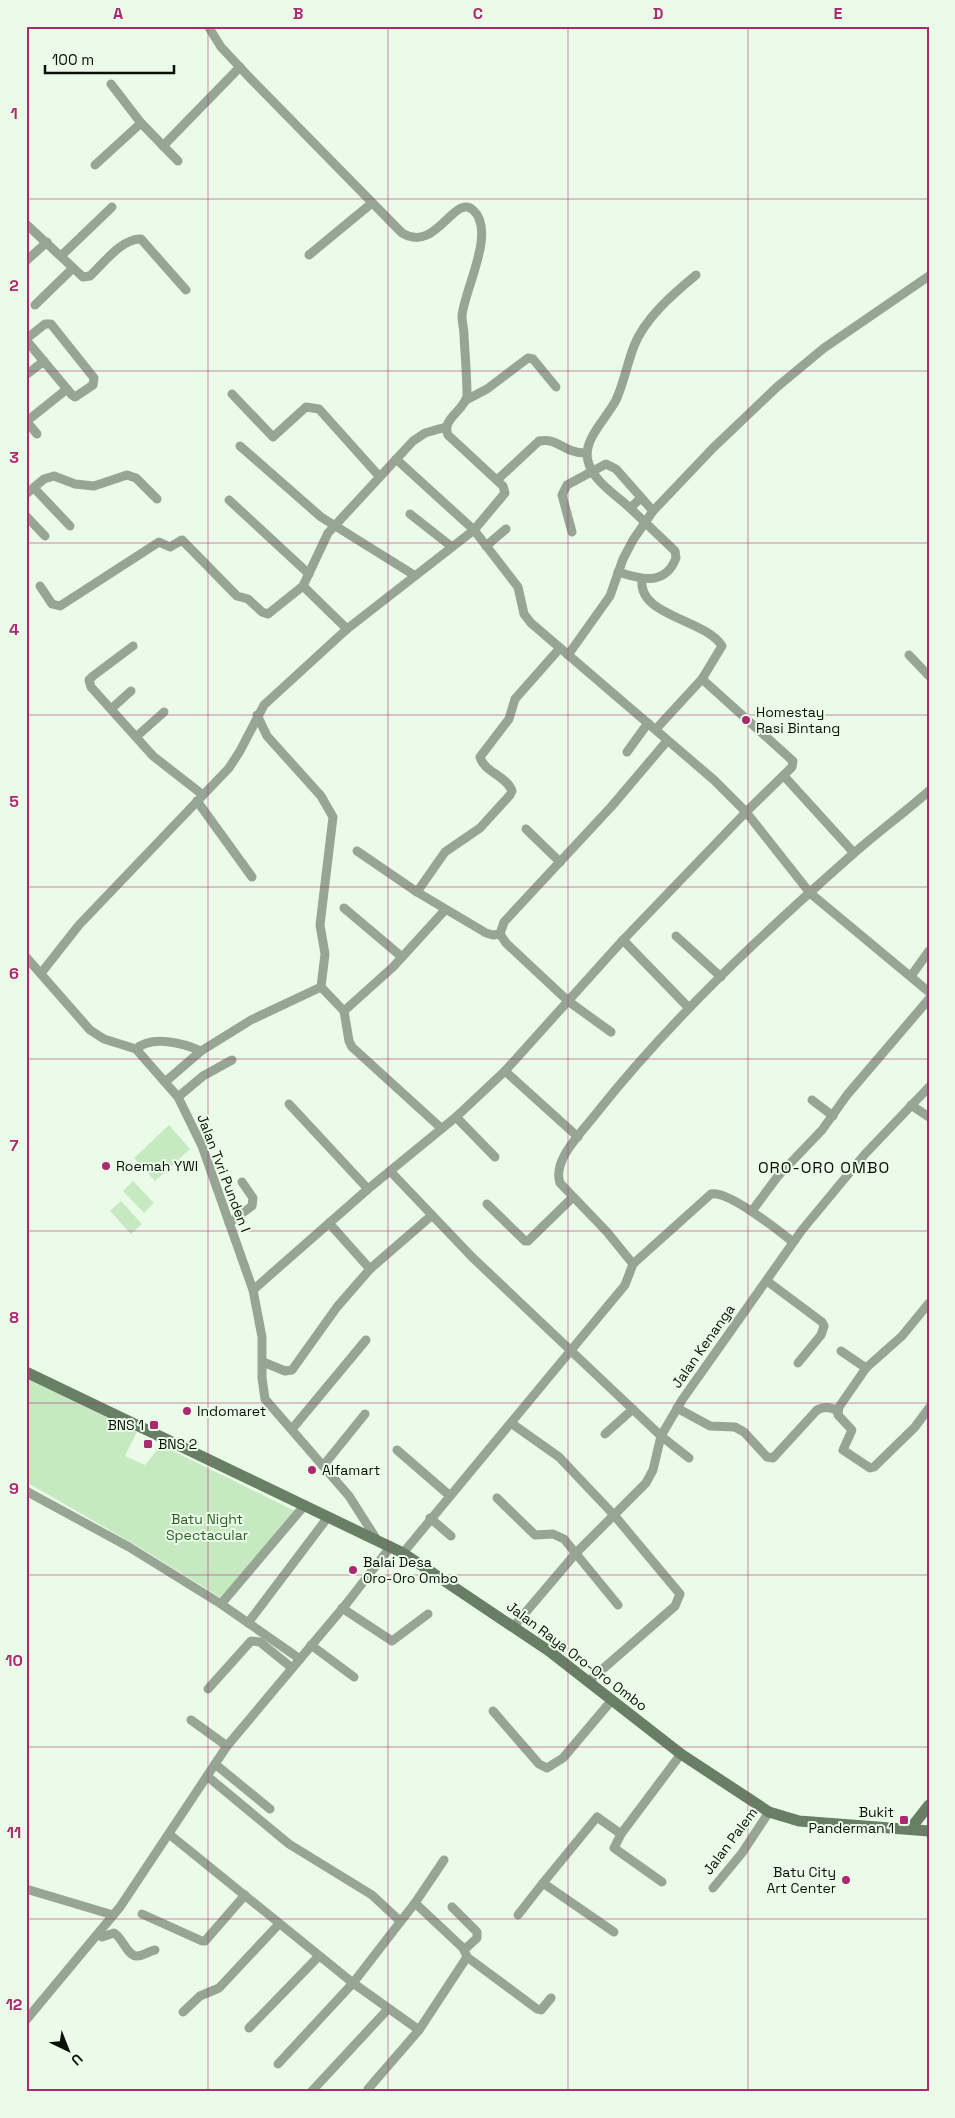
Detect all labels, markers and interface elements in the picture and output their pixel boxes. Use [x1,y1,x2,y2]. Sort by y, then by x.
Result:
text: A [113,3,123,24]
text: B [293,3,303,24]
text: C [473,3,483,24]
text: D [653,3,663,24]
text: E [834,3,843,24]
scale bar [45,42,174,74]
text: 100 m [52,50,94,69]
text: 1 [10,103,18,124]
text: 2 [9,275,19,296]
text: 3 [9,447,19,468]
text: 4 [9,619,19,640]
place label: Homestay Rasi Bintang [756,703,840,737]
marker: Homestay Rasi Bintang [740,714,752,726]
text: 5 [9,791,19,812]
text: 6 [9,963,19,984]
street label: Jalan Tvri Punden I [193,1111,255,1235]
text: 7 [10,1135,19,1156]
place label: Roemah YWI [116,1157,198,1175]
district label: ORO-ORO OMBO [758,1157,890,1178]
marker: Roemah YWI [100,1160,112,1172]
street label: Jalan Kenanga [667,1301,739,1391]
text: 8 [9,1307,19,1328]
place label: Indomaret [197,1402,266,1420]
marker: Indomaret [181,1405,193,1417]
place label: BNS 1 [107,1416,144,1434]
marker: BNS 1 [148,1419,160,1431]
place label: BNS 2 [158,1435,197,1453]
marker: BNS 2 [142,1438,154,1450]
place label: Alfamart [322,1461,380,1479]
marker: Alfamart [306,1464,318,1476]
text: 9 [9,1478,19,1499]
park label: Batu Night Spectacular [166,1510,248,1544]
place label: Balai Desa Oro-Oro Ombo [363,1553,458,1587]
marker: Balai Desa Oro-Oro Ombo [347,1564,359,1576]
street label: Jalan Raya Oro-Oro Ombo [503,1597,651,1715]
text: 10 [5,1650,23,1671]
place label: Bukit Panderman 1 [808,1803,894,1837]
street label: Jalan Palem [699,1804,761,1878]
marker: Bukit Panderman 1 [898,1814,910,1826]
text: 11 [7,1822,21,1843]
place label: Batu City Art Center [766,1863,836,1897]
marker: Batu City Art Center [840,1874,852,1886]
text: 12 [6,1994,22,2015]
north arrow [42,2026,92,2076]
text: U [67,2050,86,2069]

